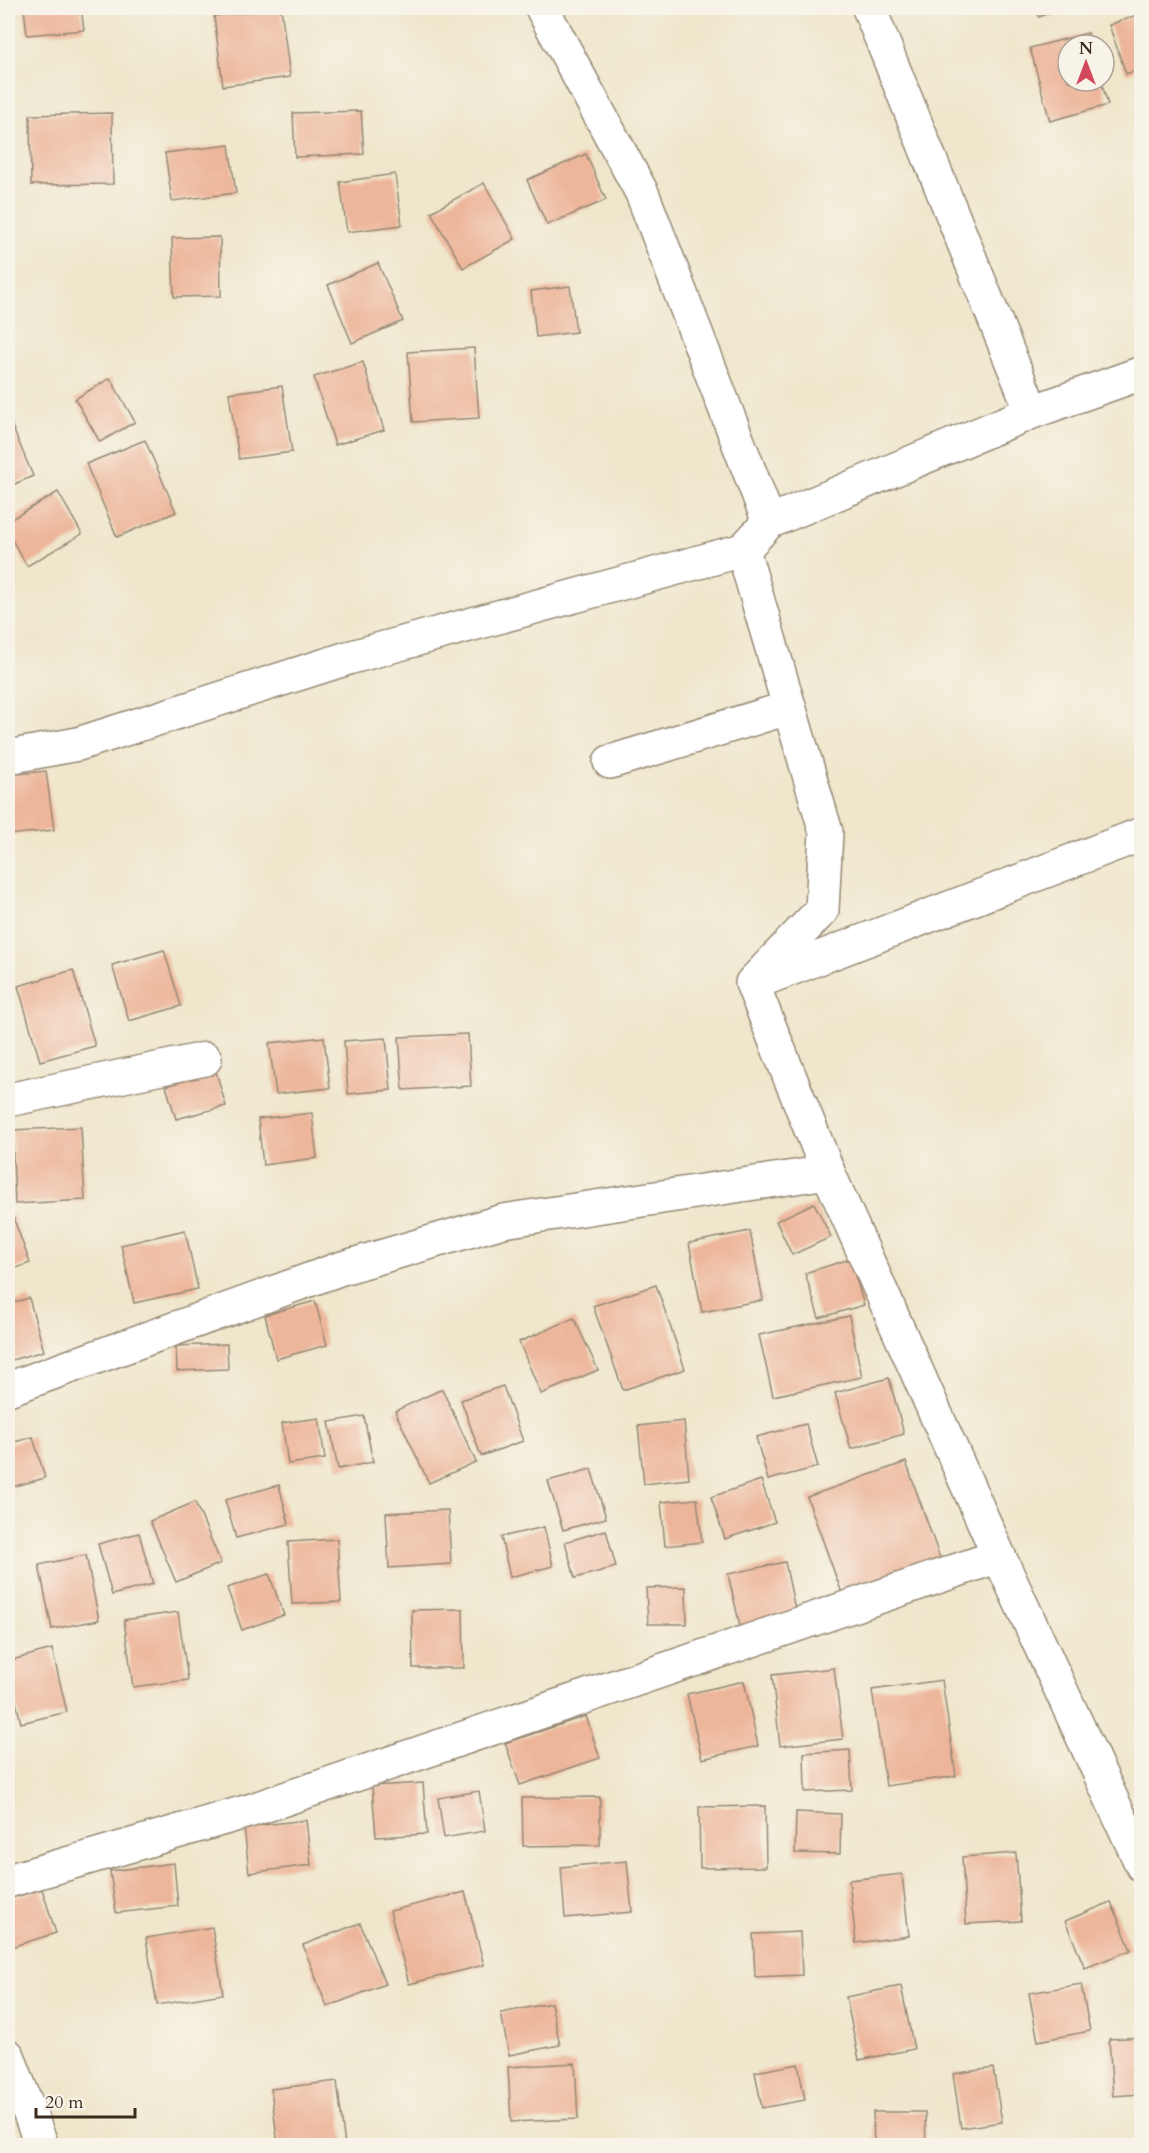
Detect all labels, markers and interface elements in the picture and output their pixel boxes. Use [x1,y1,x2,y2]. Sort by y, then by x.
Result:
north arrow [1056,33,1116,93]
text: N [1079,38,1093,60]
scale bar [36,2081,135,2119]
text: 20 m [45,2090,84,2115]

